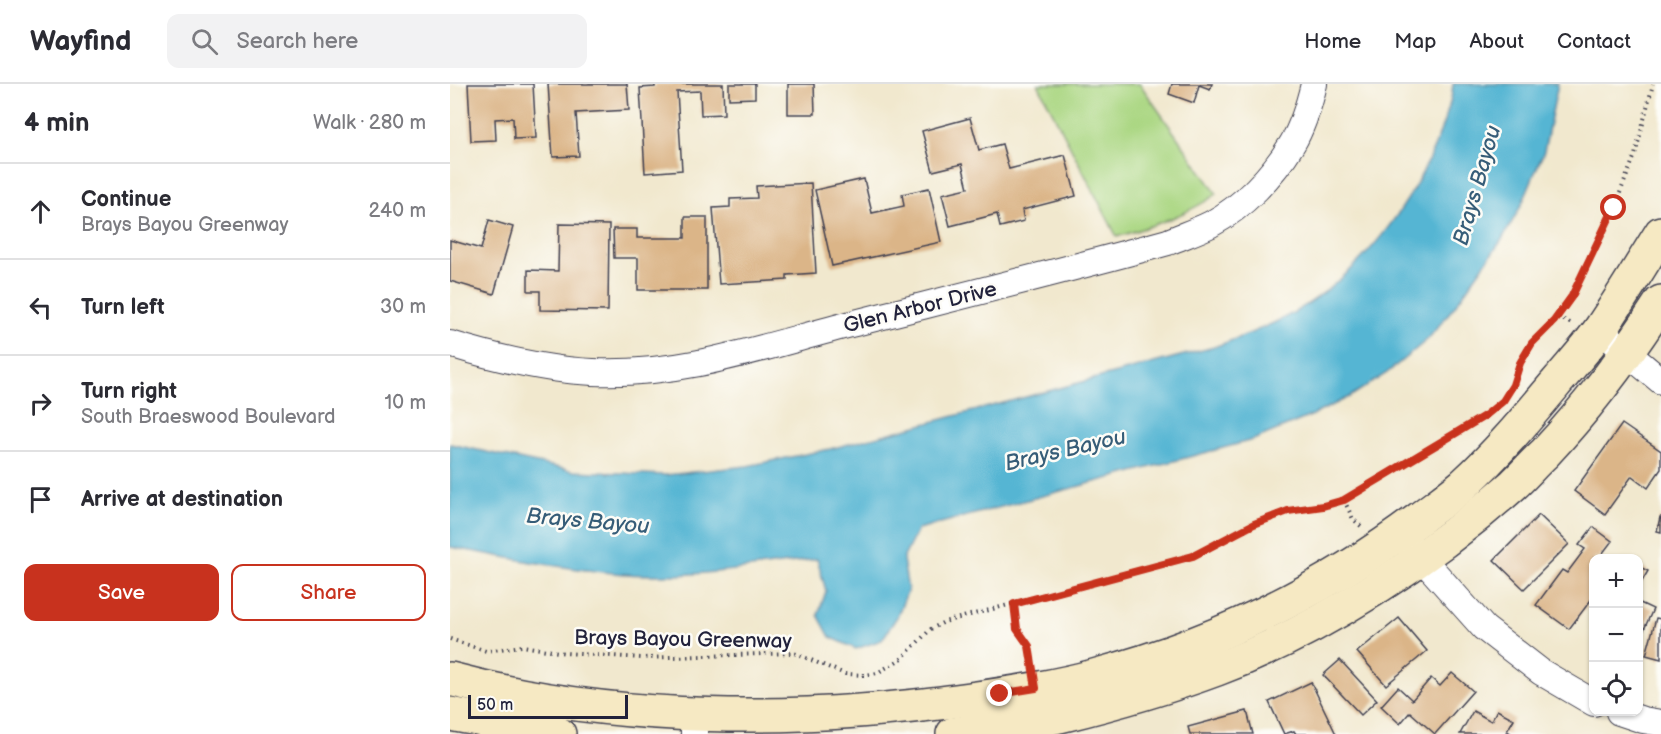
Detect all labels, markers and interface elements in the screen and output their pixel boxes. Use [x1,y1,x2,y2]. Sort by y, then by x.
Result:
search box [167,14,587,68]
text: Wayfind [30,25,131,58]
icon: search [188,25,221,58]
text: Search here [236,28,358,55]
text: Home [1304,29,1361,54]
text: Map [1394,29,1436,54]
text: About [1469,29,1524,54]
text: Contact [1557,29,1631,54]
text: 4 min [24,108,89,139]
text: Walk · 280 m [313,111,426,135]
water label: Brays Bayou [1447,122,1507,248]
text: Continue [81,186,171,213]
route start [1600,194,1626,220]
icon: ahead [24,195,57,228]
text: 240 m [369,199,426,223]
text: Brays Bayou Greenway [81,213,289,237]
street label: Glen Arbor Drive [841,276,999,339]
icon: left [24,291,57,324]
text: Turn left [81,294,165,321]
text: 30 m [380,295,426,319]
text: Turn right [81,378,177,405]
icon: right [24,387,57,420]
text: 10 m [385,391,426,415]
text: South Braeswood Boulevard [81,405,335,429]
water label: Brays Bayou [1002,423,1129,478]
icon: arrive [24,483,57,516]
text: Arrive at destination [81,486,283,513]
water label: Brays Bayou [525,503,651,540]
map controls [1589,554,1643,716]
button: + [1589,554,1643,608]
button: Save [24,564,219,621]
button: Share [231,564,426,621]
button: − [1589,608,1643,662]
street label: Brays Bayou Greenway [574,625,793,654]
button: locate [1589,662,1643,716]
route end [986,680,1012,706]
scale bar [468,692,628,720]
text: 50 m [477,696,513,715]

